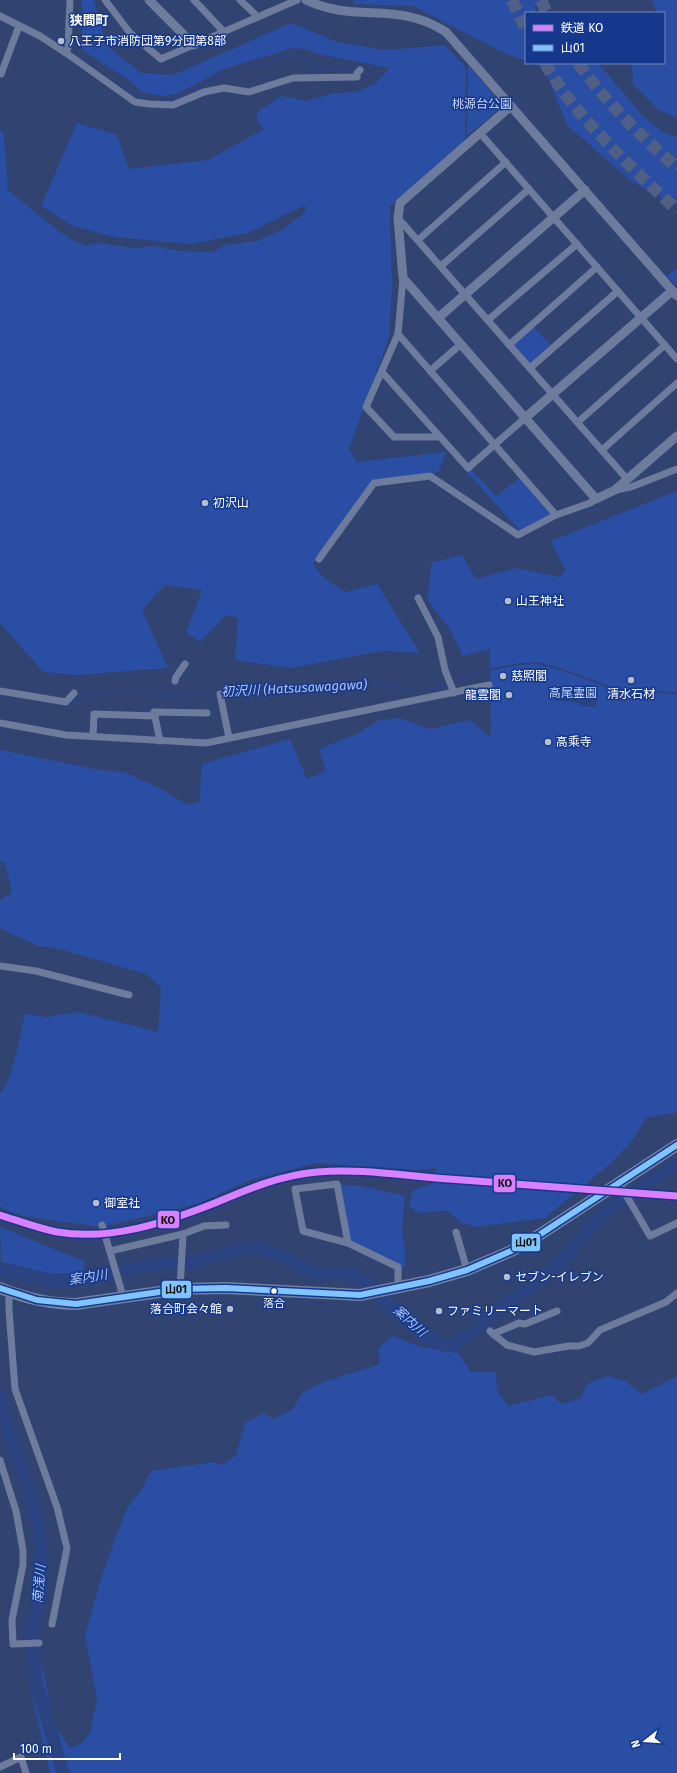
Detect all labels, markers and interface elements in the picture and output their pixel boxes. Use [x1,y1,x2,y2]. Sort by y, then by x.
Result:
legend [525,12,665,64]
district label: 狭間町 [69,13,109,28]
text: 鉄道 KO [561,21,603,35]
place label: 八王子市消防団第9分団第8部 [69,34,226,48]
marker: 八王子市消防団第9分団第8部 [56,36,66,46]
text: 山01 [561,41,585,55]
park label: 桃源台公園 [452,97,512,111]
place label: 初沢山 [213,496,249,510]
marker: 初沢山 [200,498,210,508]
place label: 山王神社 [516,594,564,608]
marker: 山王神社 [503,596,513,606]
place label: 慈照閣 [511,669,547,683]
marker: 慈照閣 [498,671,508,681]
marker: 清水石材 [626,675,636,685]
water label: 初沢川 (Hatsusawagawa) [220,677,368,699]
park label: 高尾霊園 [549,686,597,700]
place label: 清水石材 [607,687,655,701]
place label: 龍雲閣 [465,688,501,702]
marker: 龍雲閣 [504,690,514,700]
place label: 高乘寺 [556,735,592,749]
marker: 高乘寺 [543,737,553,747]
line badge: KO [493,1174,516,1193]
text: KO [498,1177,513,1190]
place label: 御室社 [104,1196,140,1210]
marker: 御室社 [91,1198,101,1208]
line badge: KO [157,1210,180,1229]
text: KO [161,1214,176,1227]
line badge: 山01 [511,1233,541,1252]
text: 山01 [515,1236,537,1249]
water label: 案内川 [68,1266,110,1287]
place label: セブン-イレブン [515,1270,604,1284]
marker: セブン-イレブン [502,1272,512,1282]
line badge: 山01 [161,1280,192,1299]
text: 山01 [165,1283,187,1296]
marker: 落合 [269,1286,279,1296]
place label: 落合 [263,1297,285,1310]
place label: 落合町会々館 [150,1302,222,1316]
water label: 案内川 [390,1302,431,1341]
marker: 落合町会々館 [225,1304,235,1314]
place label: ファミリーマート [447,1304,543,1318]
marker: ファミリーマート [434,1306,444,1316]
water label: 南浅川 [30,1562,48,1604]
north arrow [625,1721,665,1761]
scale bar [14,1735,120,1761]
text: N [629,1738,643,1749]
text: 100 m [20,1742,52,1756]

